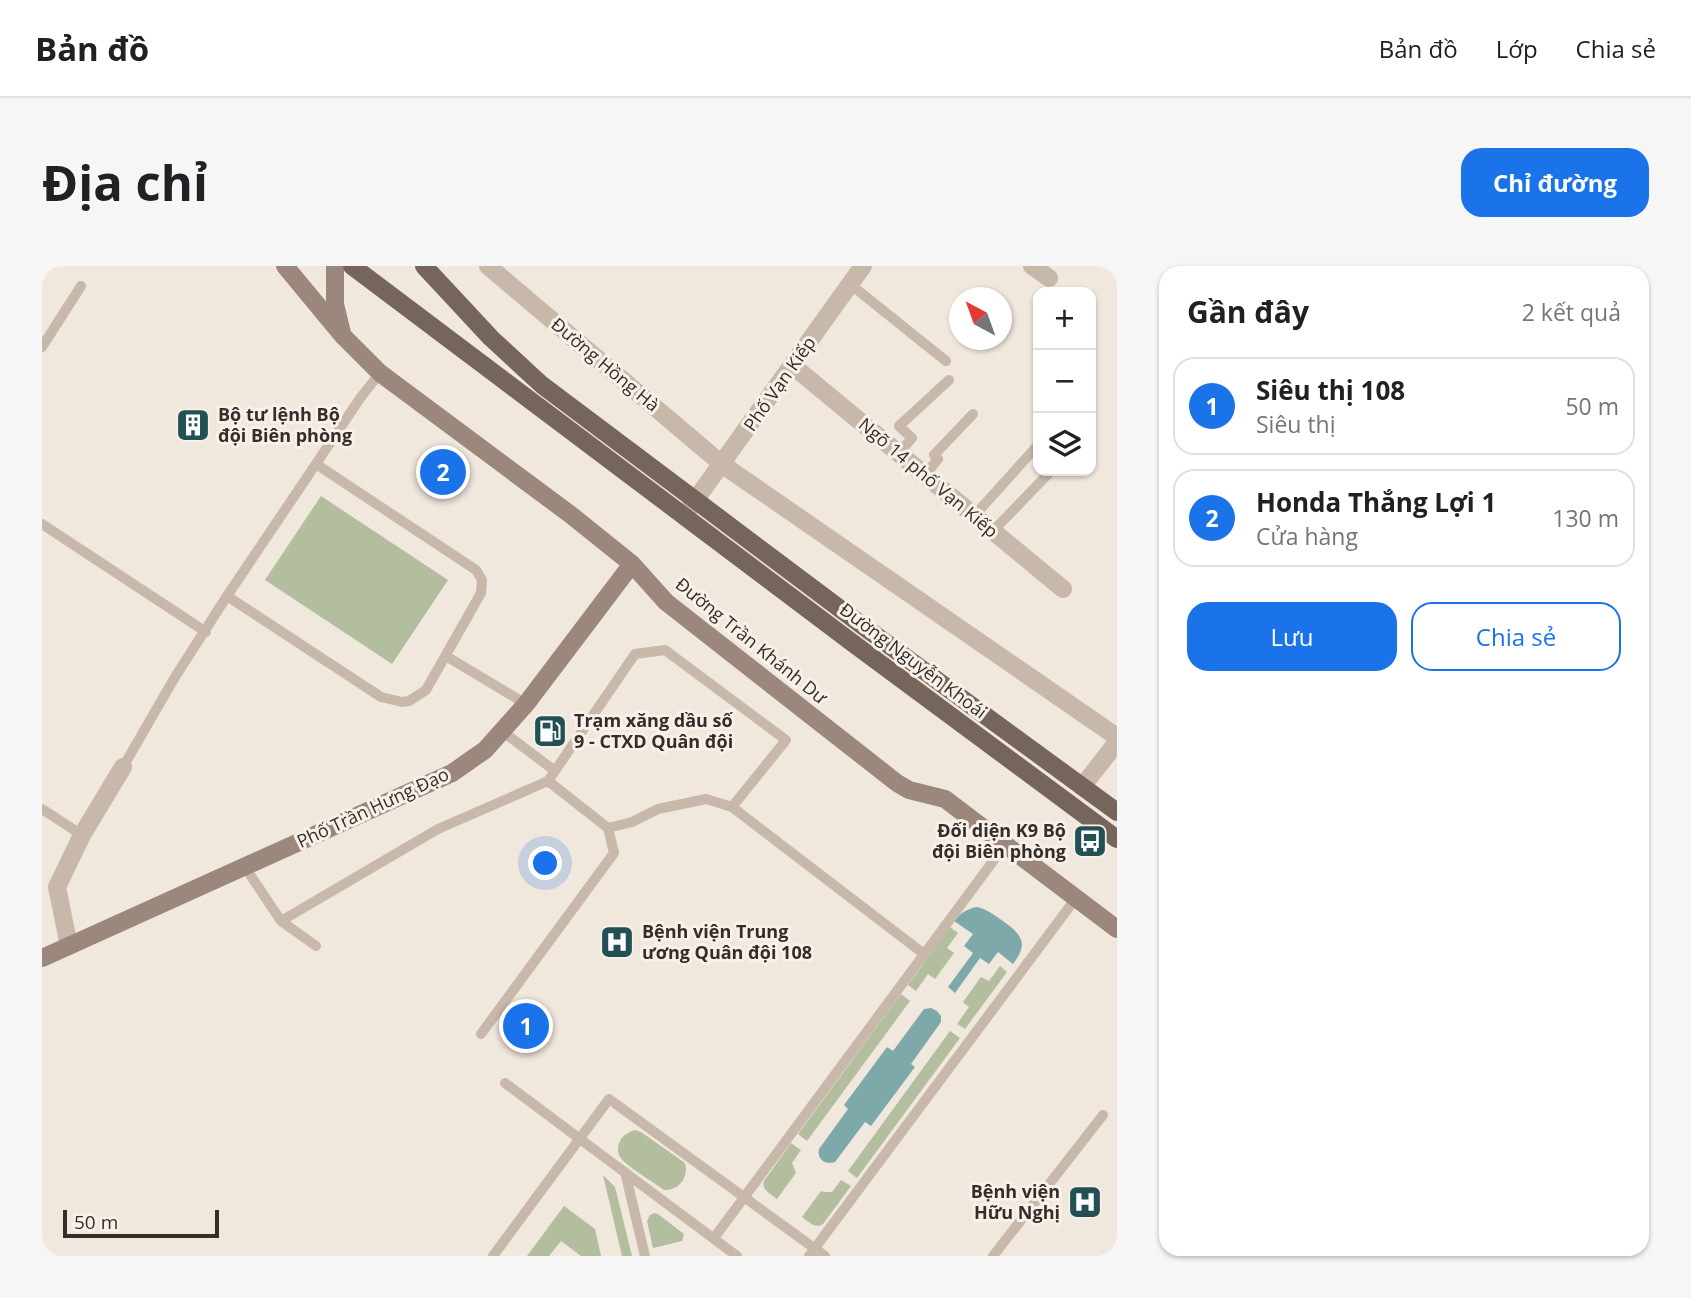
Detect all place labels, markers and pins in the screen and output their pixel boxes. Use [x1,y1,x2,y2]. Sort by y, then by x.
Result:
place label: Bộ tư lệnh Bộ đội Biên phòng [218,402,352,447]
building icon: Bộ tư lệnh Bộ đội Biên phòng [174,406,212,444]
pin: 2 [420,446,466,498]
place label: Trạm xăng dầu số 9 - CTXD Quân đội [574,708,733,753]
fuel station icon: Trạm xăng dầu số 9 - CTXD Quân đội [531,712,569,750]
place label: Đối diện K9 Bộ đội Biên phòng [932,818,1066,863]
bus stop icon: Đối diện K9 Bộ đội Biên phòng [1071,822,1109,860]
place label: Bệnh viện Trung ương Quân đội 108 [642,919,812,964]
hospital icon: Bệnh viện Trung ương Quân đội 108 [598,923,636,961]
pin: 1 [503,1000,549,1052]
place label: Bệnh viện Hữu Nghị [971,1179,1060,1224]
hospital icon: Bệnh viện Hữu Nghị [1066,1183,1104,1221]

